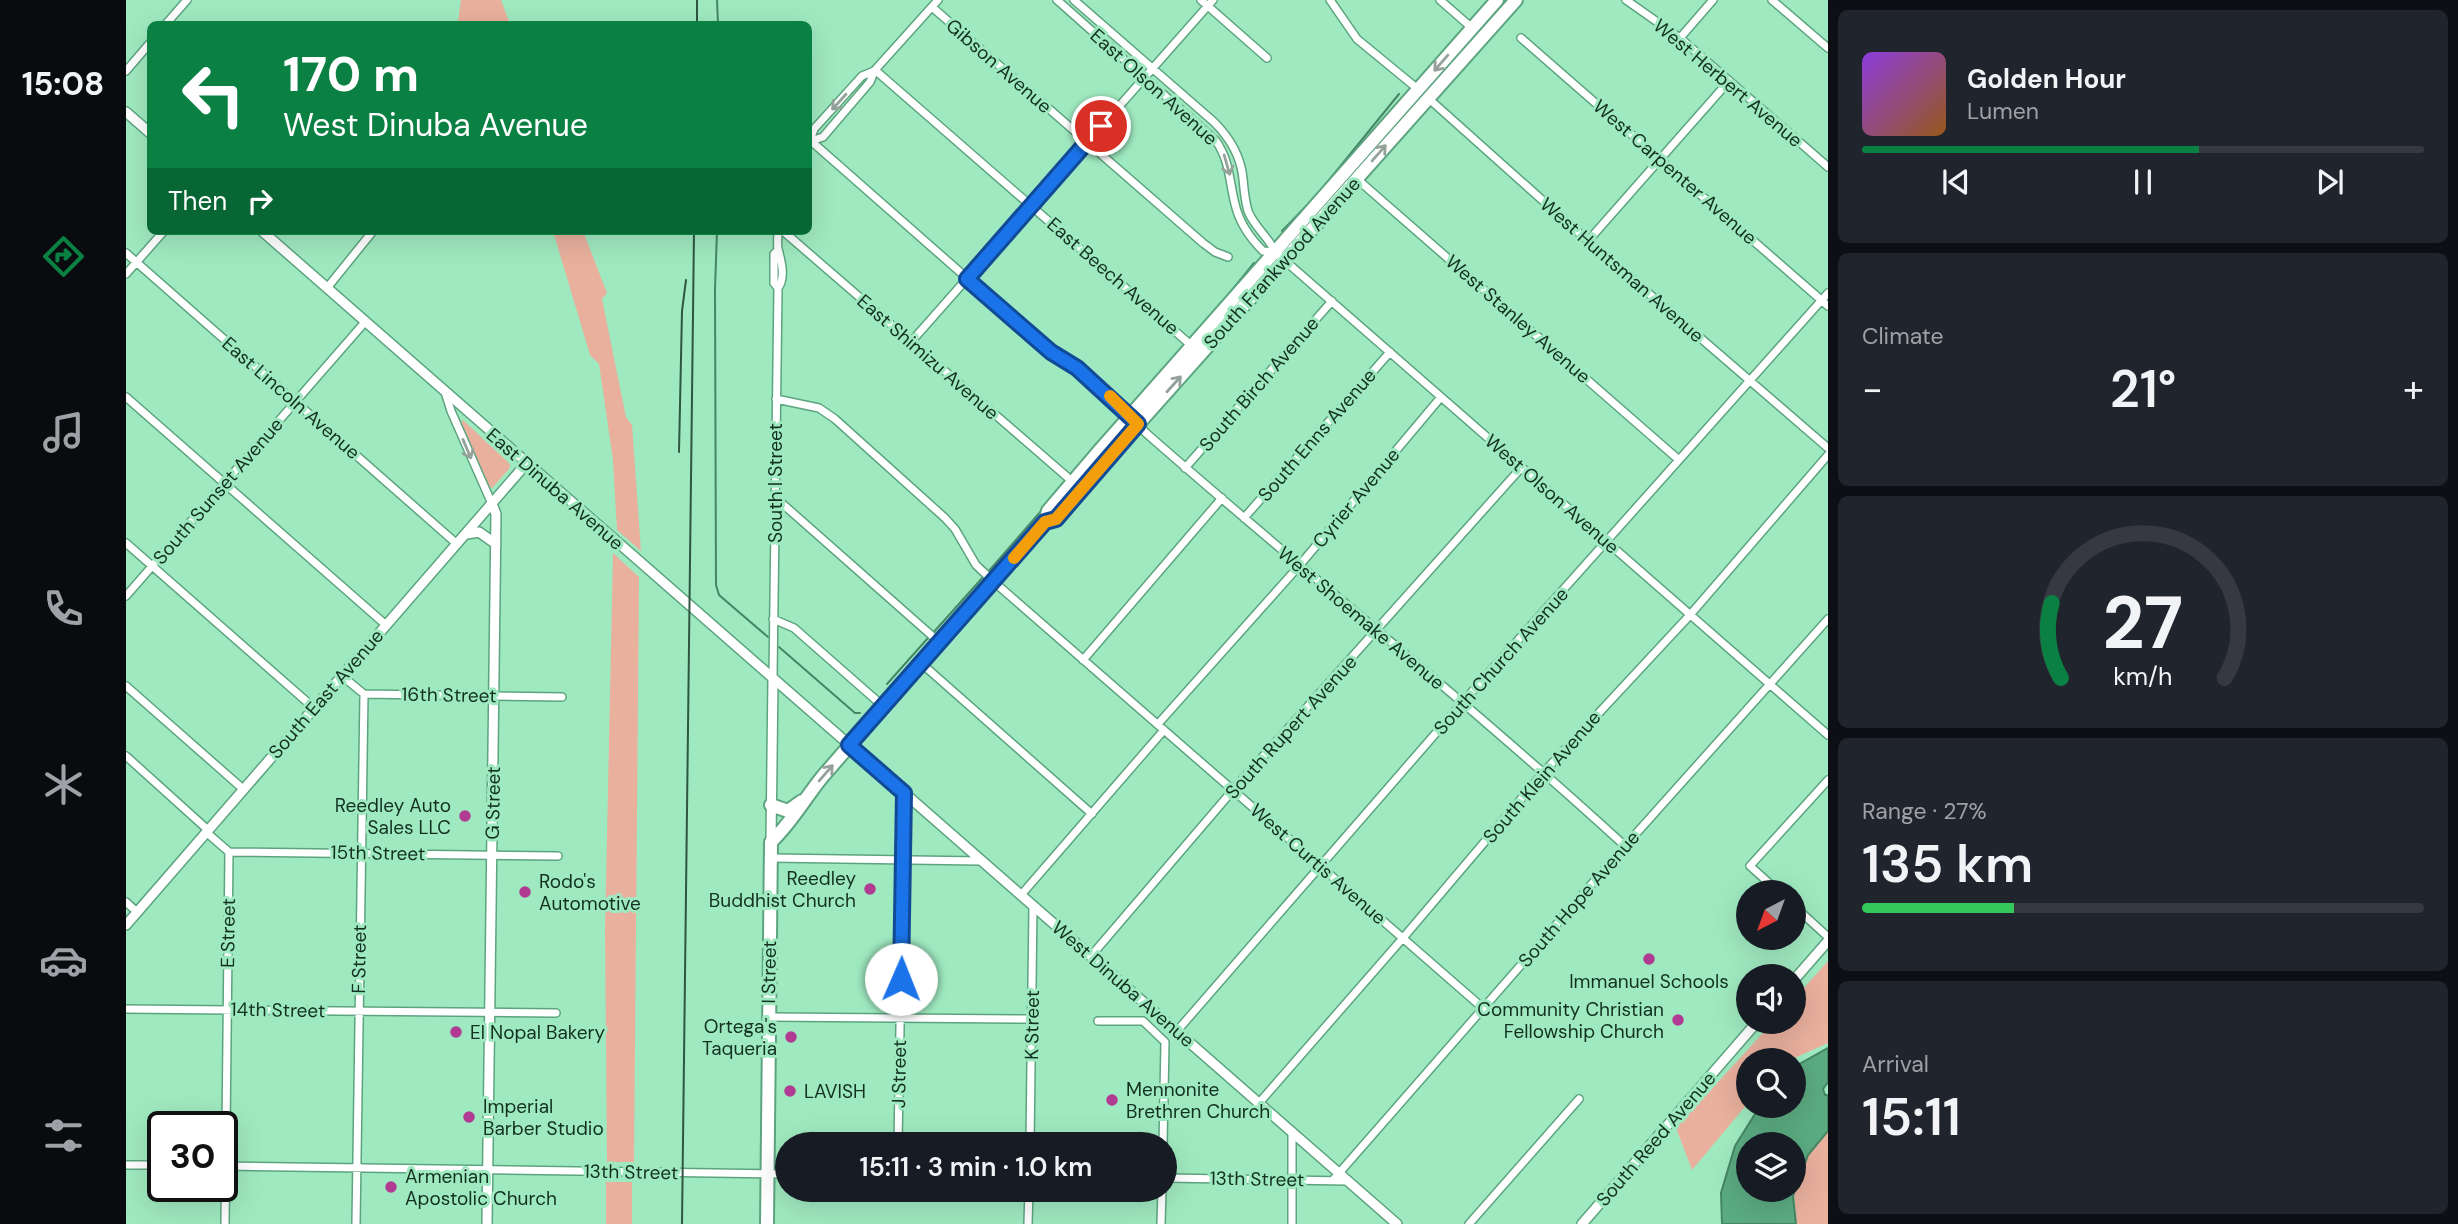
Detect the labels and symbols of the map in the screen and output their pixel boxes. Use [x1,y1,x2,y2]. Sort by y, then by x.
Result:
street label: Gibson Avenue [941,13,1057,119]
street label: West Herbert Avenue [1648,13,1808,153]
street label: East Olson Avenue [1085,23,1223,151]
one-way arrow [1433,54,1449,72]
one-way arrow [830,93,847,110]
street label: West Carpenter Avenue [1588,94,1762,250]
pin [1071,96,1131,156]
one-way arrow [1371,145,1387,163]
one-way arrow [1222,154,1235,176]
street label: South Frankwood Avenue [1198,172,1366,354]
street label: West Huntsman Avenue [1535,192,1709,348]
street label: East Beech Avenue [1042,212,1184,340]
street label: West Stanley Avenue [1440,249,1596,389]
street label: East Shimizu Avenue [852,289,1004,425]
street label: South Birch Avenue [1194,311,1324,457]
street label: East Lincoln Avenue [217,331,365,465]
street label: South Enns Avenue [1252,363,1382,507]
one-way arrow [1166,375,1182,393]
street label: South Sunset Avenue [147,412,289,570]
street label: East Dinuba Avenue [481,422,629,556]
street label: South I Street [763,423,788,543]
street label: West Olson Avenue [1480,429,1624,559]
one-way arrow [461,438,474,459]
street label: Cyrier Avenue [1307,443,1405,553]
street label: West Shoemake Avenue [1272,541,1450,695]
street label: South Church Avenue [1428,582,1574,740]
street label: South East Avenue [263,624,389,764]
street label: South Rupert Avenue [1220,650,1362,804]
street label: 16th Street [401,682,497,708]
street label: South Klein Avenue [1478,705,1606,849]
one-way arrow [818,764,834,782]
street label: G Street [480,766,506,840]
place label: Reedley Auto Sales LLC [335,793,451,840]
street label: West Curtis Avenue [1245,798,1391,930]
marker: Reedley Auto Sales LLC [457,808,473,824]
street label: South Hope Avenue [1513,825,1645,973]
street label: 15th Street [330,840,426,866]
place label: Reedley Buddhist Church [709,866,856,913]
place label: Rodo's Automotive [539,869,641,916]
north arrow [1736,880,1806,950]
marker: Reedley Buddhist Church [862,881,878,897]
marker: Rodo's Automotive [517,884,533,900]
street label: E Street [215,898,241,968]
street label: West Dinuba Avenue [1046,915,1200,1053]
street label: F Street [346,924,372,994]
street label: I Street [756,940,782,1004]
position arrow [864,942,938,1016]
marker: Immanuel Schools [1641,951,1657,967]
place label: Immanuel Schools [1569,969,1729,994]
street label: K Street [1019,990,1045,1060]
street label: 14th Street [230,997,326,1023]
place label: Community Christian Fellowship Church [1477,997,1664,1044]
marker: Community Christian Fellowship Church [1670,1012,1686,1028]
place label: Ortega's Taqueria [702,1014,777,1061]
place label: El Nopal Bakery [470,1020,605,1045]
marker: El Nopal Bakery [448,1024,464,1040]
marker: Ortega's Taqueria [783,1029,799,1045]
street label: J Street [886,1040,912,1108]
street label: South Reed Avenue [1591,1066,1721,1212]
place label: Mennonite Brethren Church [1126,1077,1270,1124]
place label: LAVISH [804,1079,866,1104]
marker: LAVISH [782,1083,798,1099]
marker: Mennonite Brethren Church [1104,1092,1120,1108]
place label: Imperial Barber Studio [483,1094,604,1141]
marker: Imperial Barber Studio [461,1109,477,1125]
speed limit sign: 30 [147,1111,238,1202]
street label: 13th Street [584,1159,678,1185]
place label: Armenian Apostolic Church [405,1164,557,1211]
street label: 13th Street [1210,1166,1304,1192]
marker: Armenian Apostolic Church [383,1179,399,1195]

